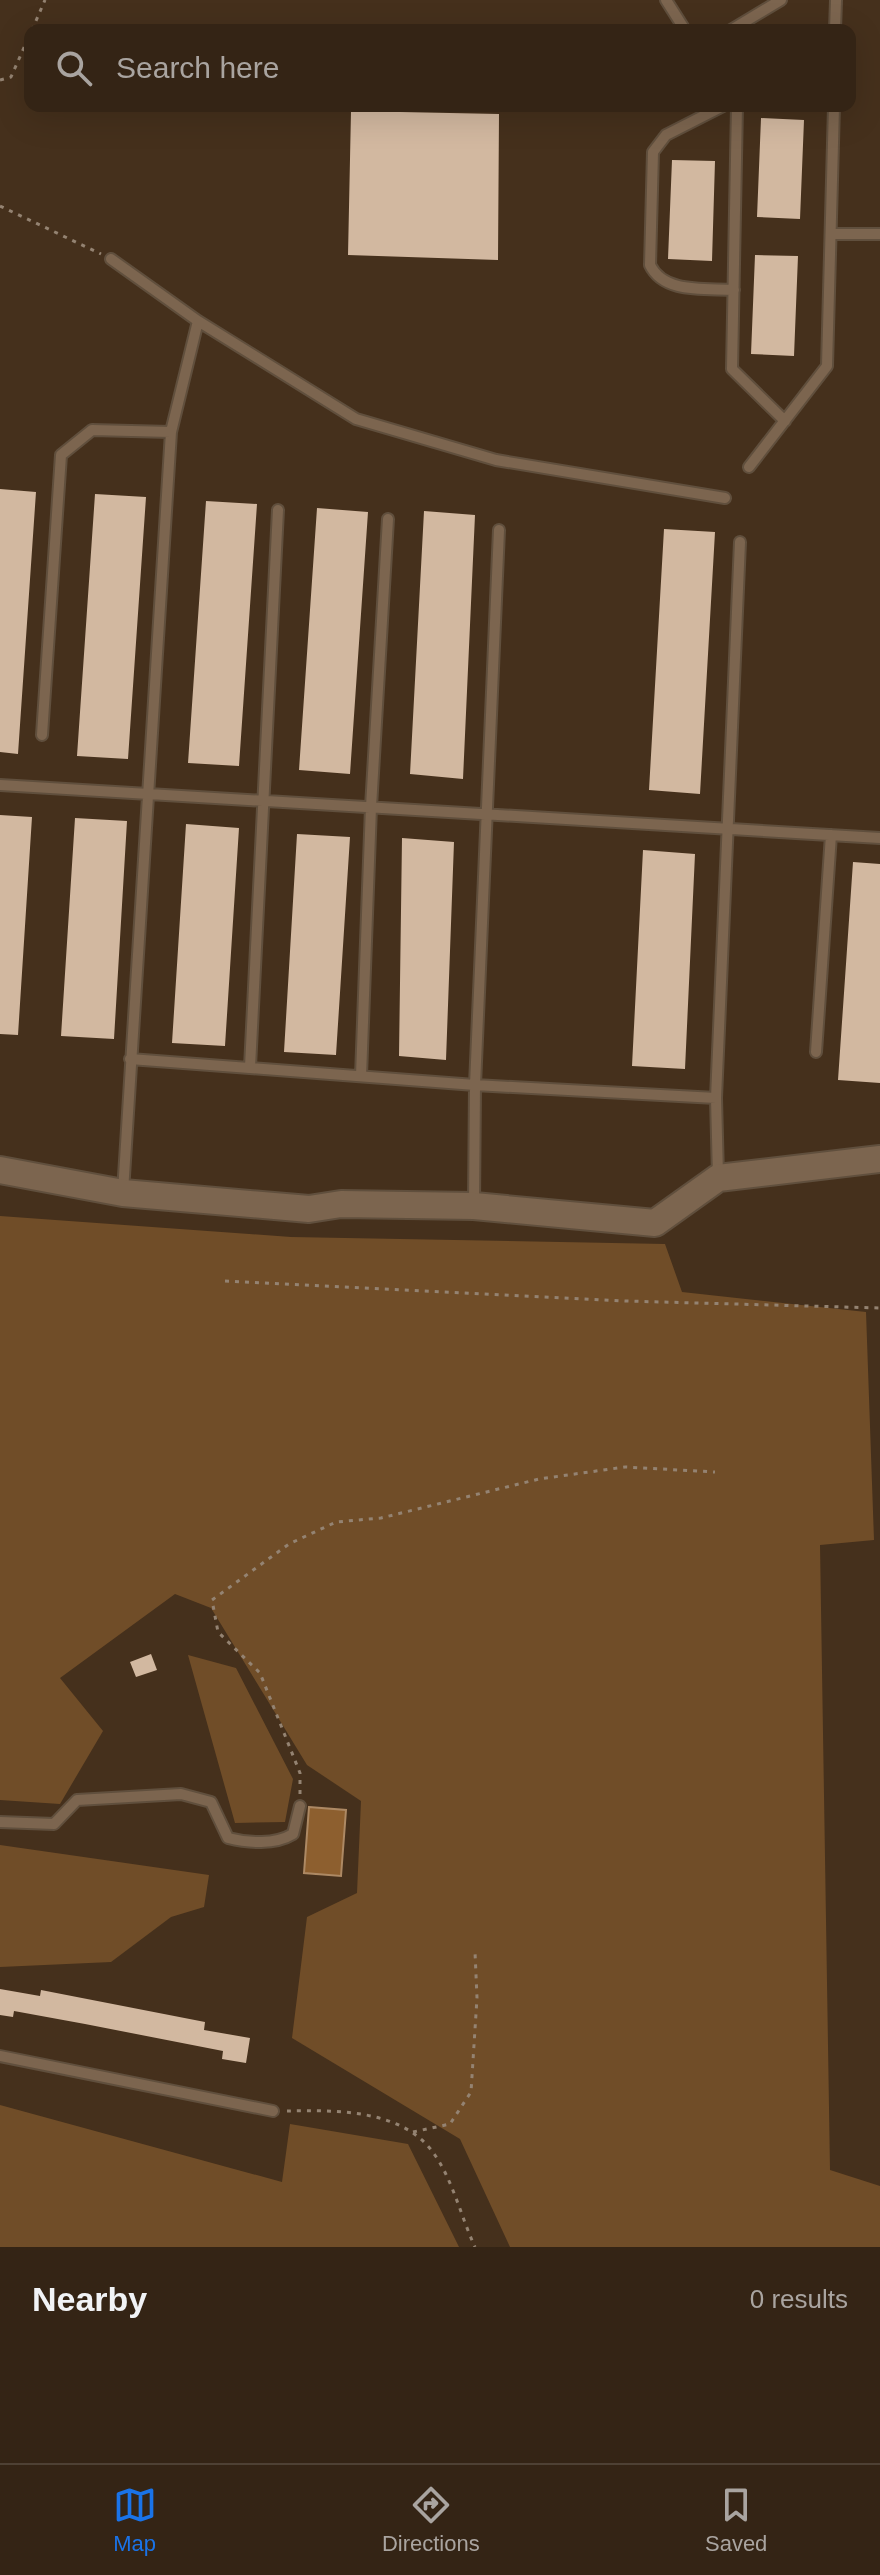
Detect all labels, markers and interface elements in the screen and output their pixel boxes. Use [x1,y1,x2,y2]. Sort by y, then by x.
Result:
search box [24,24,856,112]
icon: search [52,46,96,90]
text: Search here [116,51,279,84]
text: Nearby [32,2280,147,2318]
text: 0 results [750,2284,848,2314]
tab: Map [113,2483,157,2557]
tab: Directions [382,2483,480,2557]
tab: Saved [705,2483,767,2557]

